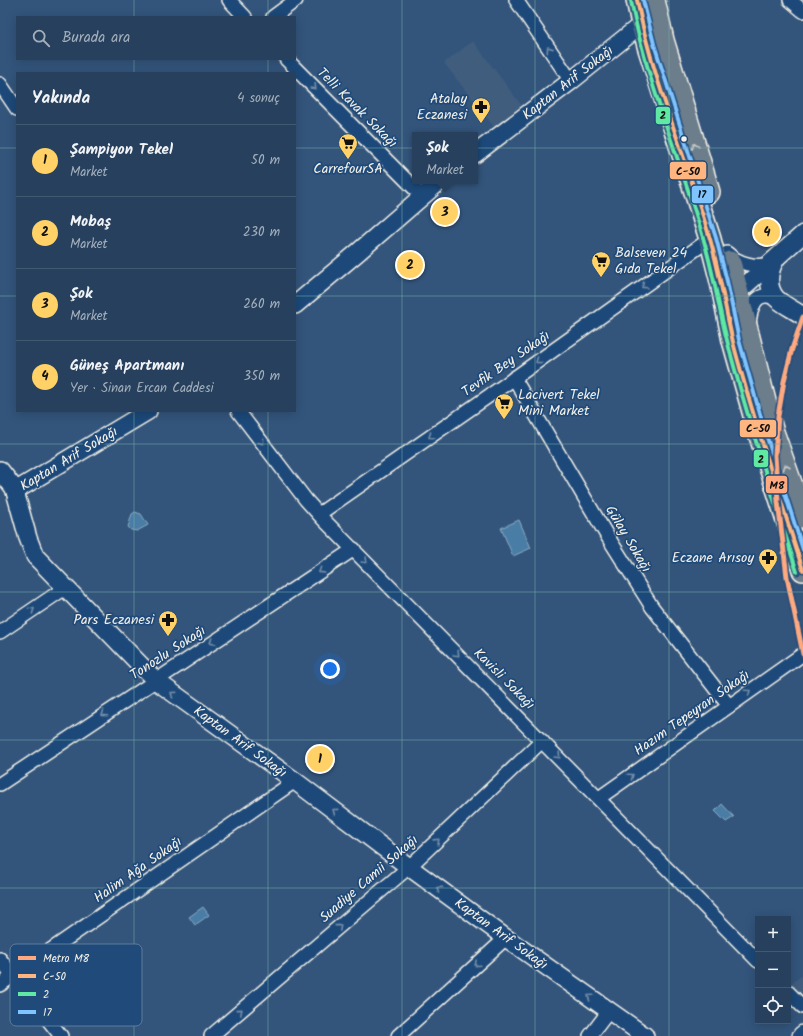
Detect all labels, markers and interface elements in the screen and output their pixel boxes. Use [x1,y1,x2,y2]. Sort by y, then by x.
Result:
search box [16,16,296,60]
text: Burada ara [62,26,130,50]
icon: search [30,27,52,49]
street label: Kaptan Arif Sokağı [517,40,619,126]
one-way arrow [547,46,554,53]
street label: Telli Kavak Sokağı [312,63,403,154]
one-way arrow [309,82,317,90]
text: Yakında [32,85,90,112]
text: 4 sonuç [237,88,280,109]
place label: Atalay Eczanesi [417,88,468,126]
pharmacy icon: Atalay Eczanesi [470,96,492,124]
line badge: 2 [655,106,671,125]
text: 2 [660,107,666,125]
supermarket icon: CarrefourSA [337,132,359,160]
popup [412,132,478,184]
unlabelled marker [679,134,689,144]
text: Şok [426,136,449,160]
text: Şampiyon Tekel [70,138,173,162]
one-way arrow [691,143,700,150]
text: 1 [43,150,47,171]
text: 50 m [251,150,280,171]
place label: CarrefourSA [313,158,383,180]
text: Market [426,160,464,181]
line badge: C-50 [669,161,707,180]
text: Market [70,162,108,183]
text: C-50 [676,163,700,181]
line badge: 17 [691,185,714,204]
text: 17 [698,186,707,204]
pin: 3 [432,197,458,227]
text: Mobaş [70,210,111,234]
pin: 4 [754,217,780,247]
text: 2 [41,222,49,243]
text: 230 m [243,222,280,243]
text: Market [70,234,108,255]
place label: Balseven 24 Gıda Tekel [615,242,688,280]
pin: 2 [397,250,423,280]
supermarket icon: Balseven 24 Gıda Tekel [590,250,612,278]
one-way arrow [641,281,648,288]
text: Şok [70,282,92,306]
text: 3 [41,294,49,315]
text: 260 m [243,294,280,315]
text: Market [70,306,108,327]
street label: Tevfik Bey Sokağı [457,325,555,403]
text: Güneş Apartmanı [70,354,184,378]
one-way arrow [535,357,542,364]
text: 4 [41,366,49,387]
text: 350 m [244,366,280,387]
text: Yer · Sinan Ercan Caddesi [70,378,214,399]
place label: Lacivert Tekel Mini Market [518,384,600,422]
supermarket icon: Lacivert Tekel Mini Market [493,392,515,420]
line badge: C-50 [739,419,777,438]
text: C-50 [746,420,770,438]
street label: Kaptan Arif Sokağı [16,421,123,497]
one-way arrow [429,431,436,438]
one-way arrow [257,438,265,445]
line badge: 2 [753,449,769,468]
text: 2 [758,451,764,469]
one-way arrow [782,464,790,471]
line badge: M8 [765,475,788,494]
text: M8 [770,477,785,495]
street label: Gülay Sokağı [599,501,657,577]
place label: Eczane Arısoy [672,547,754,569]
pharmacy icon: Eczane Arısoy [757,547,779,575]
one-way arrow [360,556,368,564]
one-way arrow [318,566,325,574]
one-way arrow [28,607,35,615]
place label: Pars Eczanesi [73,609,155,631]
pharmacy icon: Pars Eczanesi [157,609,179,637]
street label: Tonozlu Sokağı [126,620,211,686]
one-way arrow [210,637,217,644]
street label: Kavisli Sokağı [468,643,540,715]
one-way arrow [452,649,460,657]
your location [320,659,340,679]
street label: Hazım Tepeyran Sokağı [629,664,755,761]
one-way arrow [744,689,751,697]
one-way arrow [171,692,178,699]
street label: Kaptan Arif Sokağı [189,700,292,784]
one-way arrow [101,709,108,717]
pin: 1 [307,744,333,774]
one-way arrow [553,751,561,759]
one-way arrow [626,774,633,781]
one-way arrow [332,809,339,816]
street label: Suadiye Camii Sokağı [315,829,424,928]
street label: Halim Ağa Sokağı [89,831,187,909]
one-way arrow [432,838,440,846]
one-way arrow [436,886,443,894]
street label: Kaptan Arif Sokağı [450,892,553,976]
map controls [755,916,791,1024]
button: + [755,916,791,952]
one-way arrow [335,924,342,931]
legend [10,944,142,1026]
text: Metro M8 [43,950,90,968]
button: − [755,952,791,988]
one-way arrow [474,959,482,967]
text: C-50 [43,968,67,986]
text: 2 [43,986,49,1004]
button: locate [755,988,791,1024]
one-way arrow [587,995,594,1002]
text: 17 [43,1004,52,1022]
one-way arrow [236,1008,243,1015]

